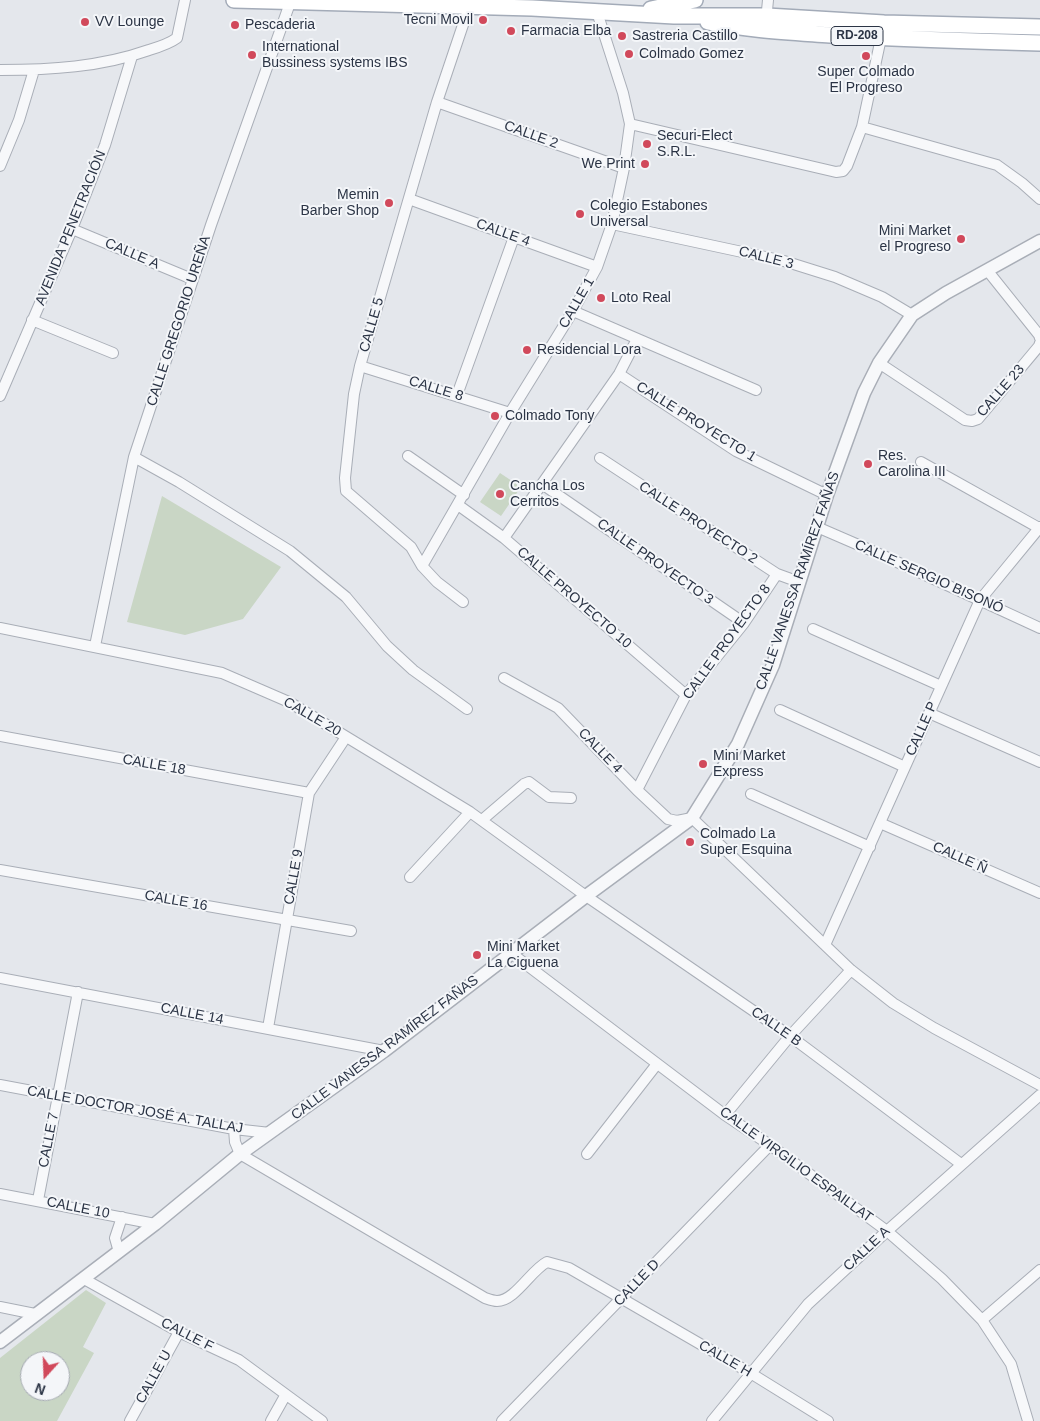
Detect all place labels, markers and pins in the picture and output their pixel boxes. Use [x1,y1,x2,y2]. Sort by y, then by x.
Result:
place label: Tecni Movil [404,12,473,28]
place label: VV Lounge [95,14,164,30]
marker: Tecni Movil [477,14,489,26]
marker: VV Lounge [79,16,91,28]
place label: Pescaderia [245,17,315,33]
marker: Pescaderia [229,19,241,31]
place label: Farmacia Elba [521,23,611,39]
marker: Farmacia Elba [505,25,517,37]
place label: Sastreria Castillo [632,28,738,44]
marker: Sastreria Castillo [616,30,628,42]
place label: International Bussiness systems IBS [262,39,407,72]
place label: Colmado Gomez [639,46,744,62]
marker: Colmado Gomez [623,48,635,60]
marker: International Bussiness systems IBS [246,49,258,61]
marker: Super Colmado El Progreso [860,50,872,62]
place label: Super Colmado El Progreso [817,64,915,96]
place label: Securi-Elect S.R.L. [657,128,732,160]
marker: Securi-Elect S.R.L. [641,138,653,150]
place label: We Print [582,156,635,172]
marker: We Print [639,158,651,170]
place label: Memin Barber Shop [300,187,379,220]
marker: Memin Barber Shop [383,197,395,209]
place label: Colegio Estabones Universal [590,198,708,230]
marker: Colegio Estabones Universal [574,208,586,220]
place label: Mini Market el Progreso [879,223,951,256]
marker: Mini Market el Progreso [955,233,967,245]
place label: Loto Real [611,290,671,306]
marker: Loto Real [595,292,607,304]
place label: Residencial Lora [537,342,641,358]
marker: Residencial Lora [521,344,533,356]
place label: Colmado Tony [505,408,594,424]
marker: Colmado Tony [489,410,501,422]
place label: Res. Carolina III [878,448,946,481]
marker: Res. Carolina III [862,458,874,470]
place label: Cancha Los Cerritos [510,478,585,511]
marker: Cancha Los Cerritos [494,488,506,500]
place label: Mini Market Express [713,748,785,780]
marker: Mini Market Express [697,758,709,770]
place label: Colmado La Super Esquina [700,826,792,859]
marker: Colmado La Super Esquina [684,836,696,848]
place label: Mini Market La Ciguena [487,939,559,972]
marker: Mini Market La Ciguena [471,949,483,961]

